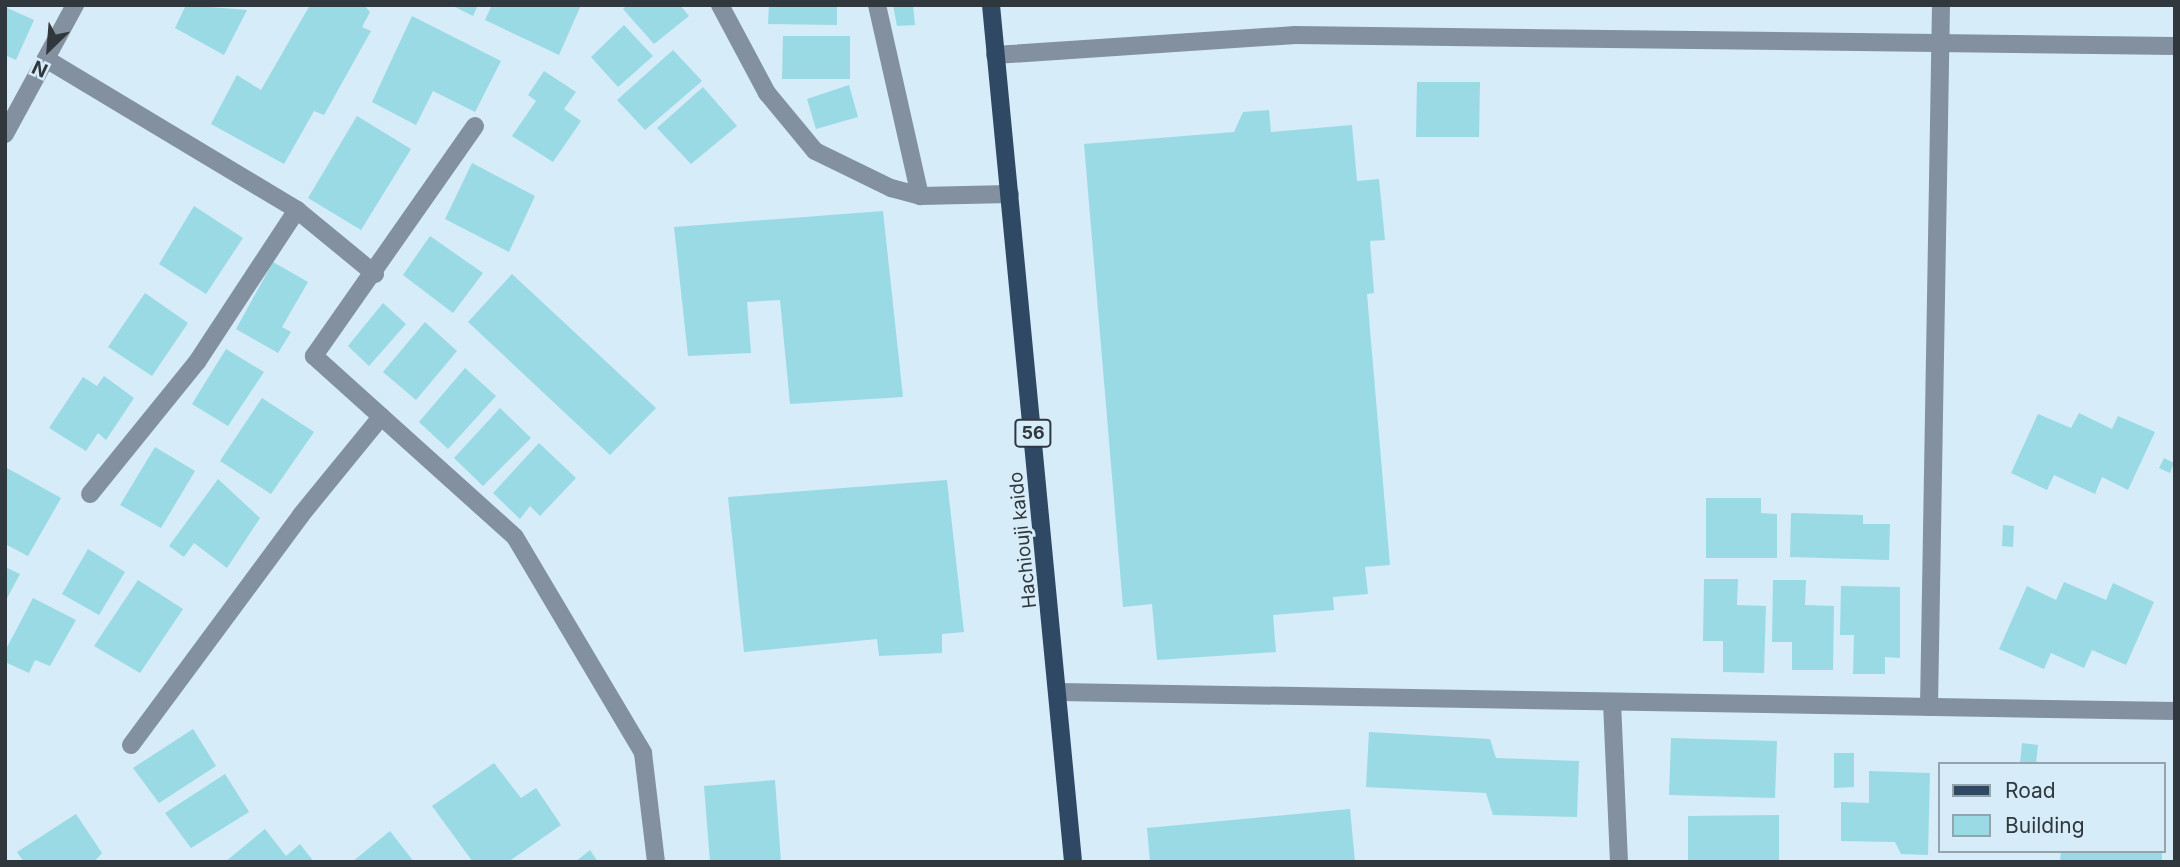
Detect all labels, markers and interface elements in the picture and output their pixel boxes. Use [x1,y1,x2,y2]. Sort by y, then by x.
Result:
north arrow [14,14,84,84]
text: N [28,55,51,82]
road number: 56 [1014,418,1052,447]
street label: Hachiouji kaido [1004,470,1042,610]
legend [1938,762,2166,853]
text: Road [2005,778,2056,803]
text: Building [2005,813,2085,838]

